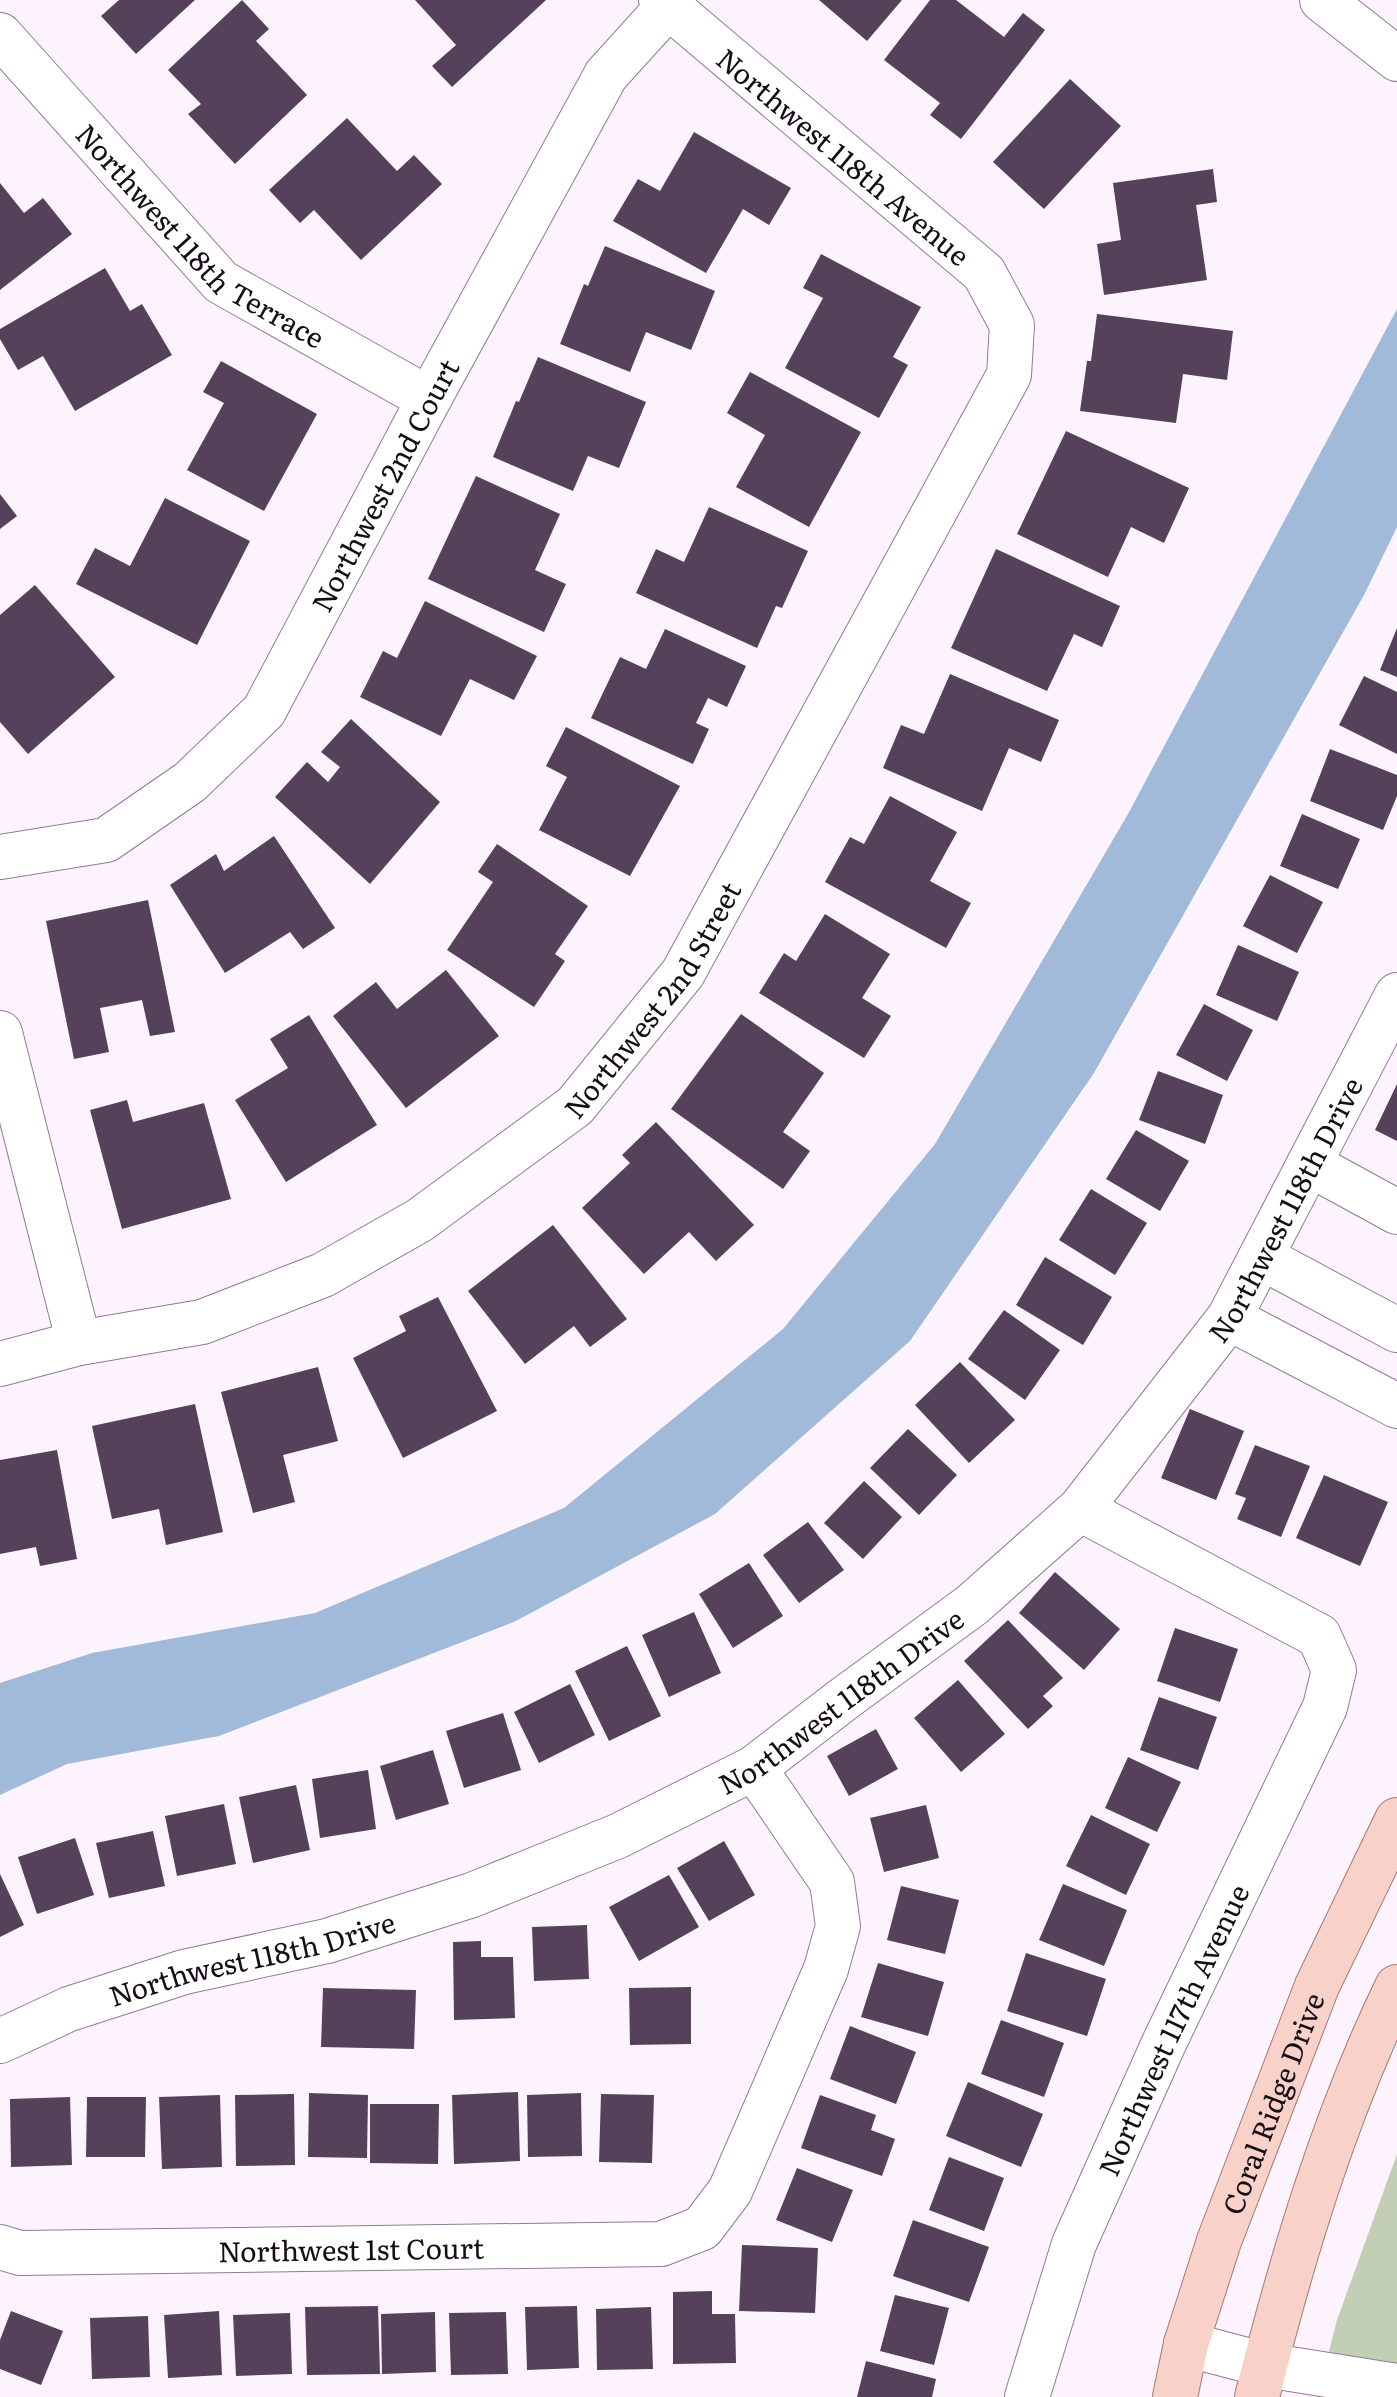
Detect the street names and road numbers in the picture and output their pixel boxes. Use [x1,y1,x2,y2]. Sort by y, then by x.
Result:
street label: Northwest 118th Avenue [708,37,980,275]
street label: Northwest 118th Terrace [67,113,333,357]
street label: Northwest 2nd Court [299,350,469,619]
street label: Northwest 2nd Street [553,873,751,1127]
street label: Northwest 118th Drive [1197,1069,1372,1351]
street label: Northwest 118th Drive [710,1597,972,1804]
street label: Northwest 117th Avenue [1086,1877,1258,2182]
street label: Northwest 118th Drive [103,1900,400,2016]
street label: Coral Ridge Drive [1210,1986,1334,2220]
street label: Northwest 1st Court [218,2225,485,2271]

